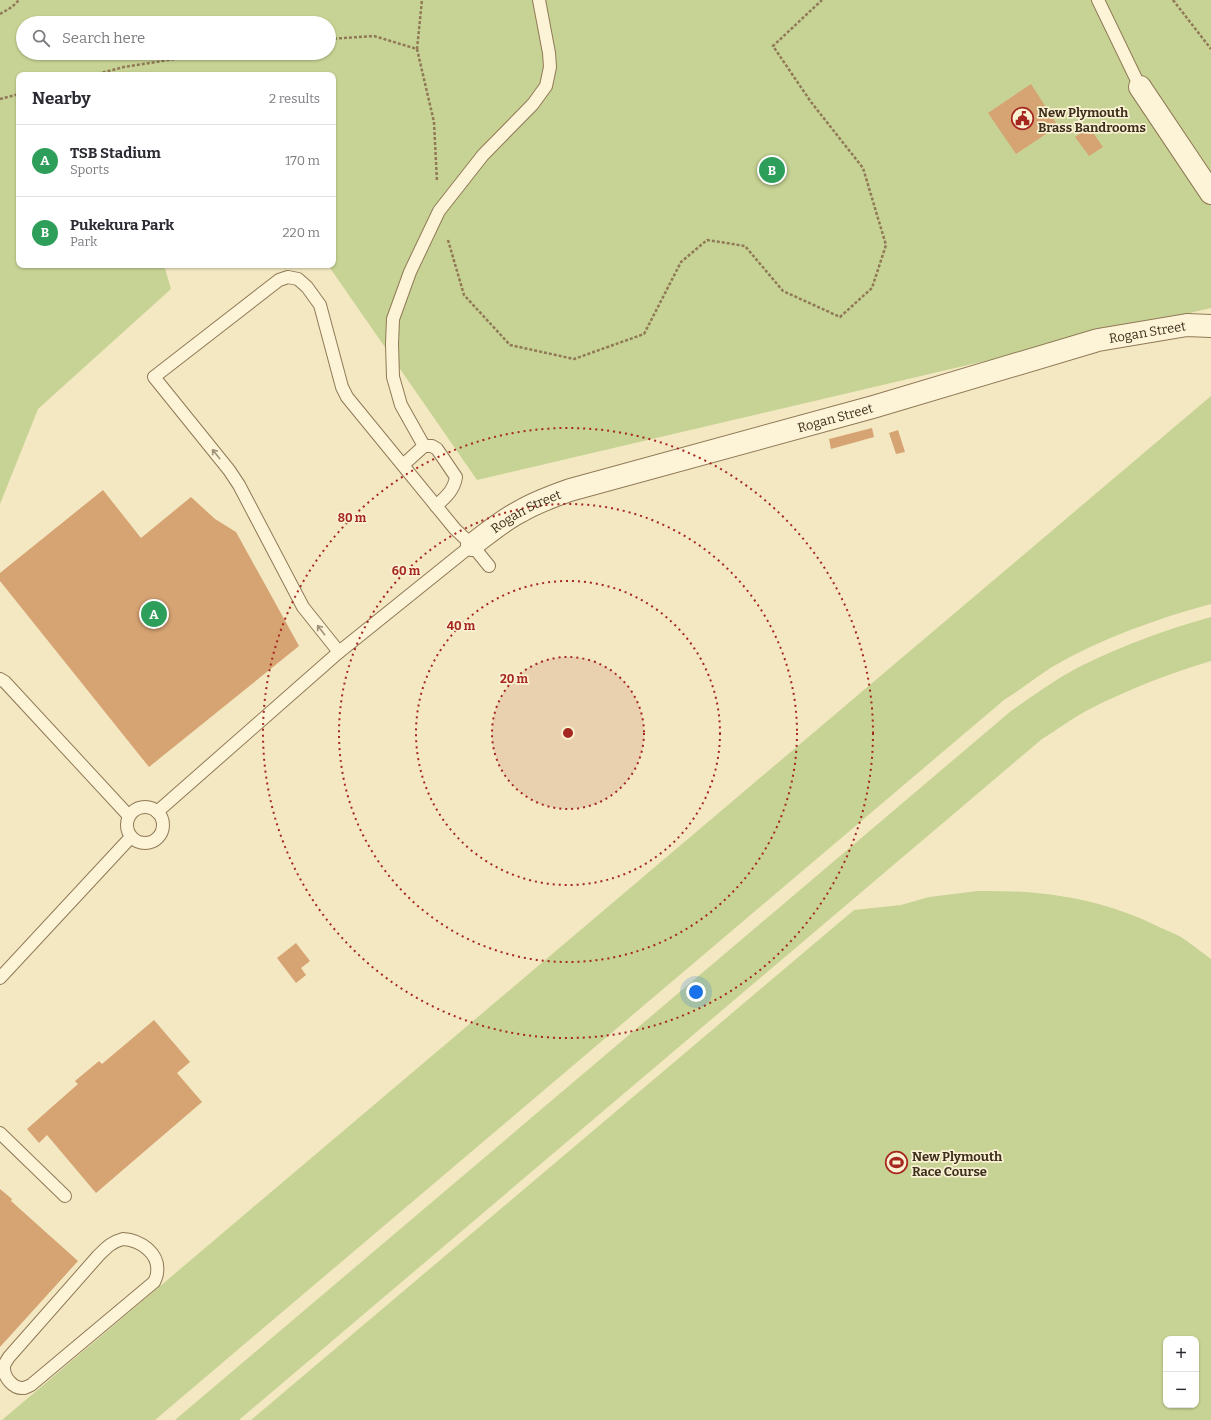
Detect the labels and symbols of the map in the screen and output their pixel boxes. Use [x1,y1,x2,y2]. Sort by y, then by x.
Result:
place label: New Plymouth Brass Bandrooms [1038,105,1146,135]
public building icon: New Plymouth Brass Bandrooms [1010,106,1036,132]
pin: B [759,155,785,185]
street label: Rogan Street [1108,318,1187,346]
street label: Rogan Street [796,400,875,435]
one-way arrow [211,448,220,459]
street label: Rogan Street [488,487,563,536]
text: 80 m [338,511,367,525]
text: 60 m [392,564,421,578]
pin: A [141,599,167,629]
text: 40 m [447,619,476,633]
one-way arrow [316,624,325,635]
text: 20 m [500,672,529,686]
centre of rings [561,726,575,740]
your location [686,982,706,1002]
place label: New Plymouth Race Course [912,1149,1003,1179]
sports icon: New Plymouth Race Course [884,1150,910,1176]

